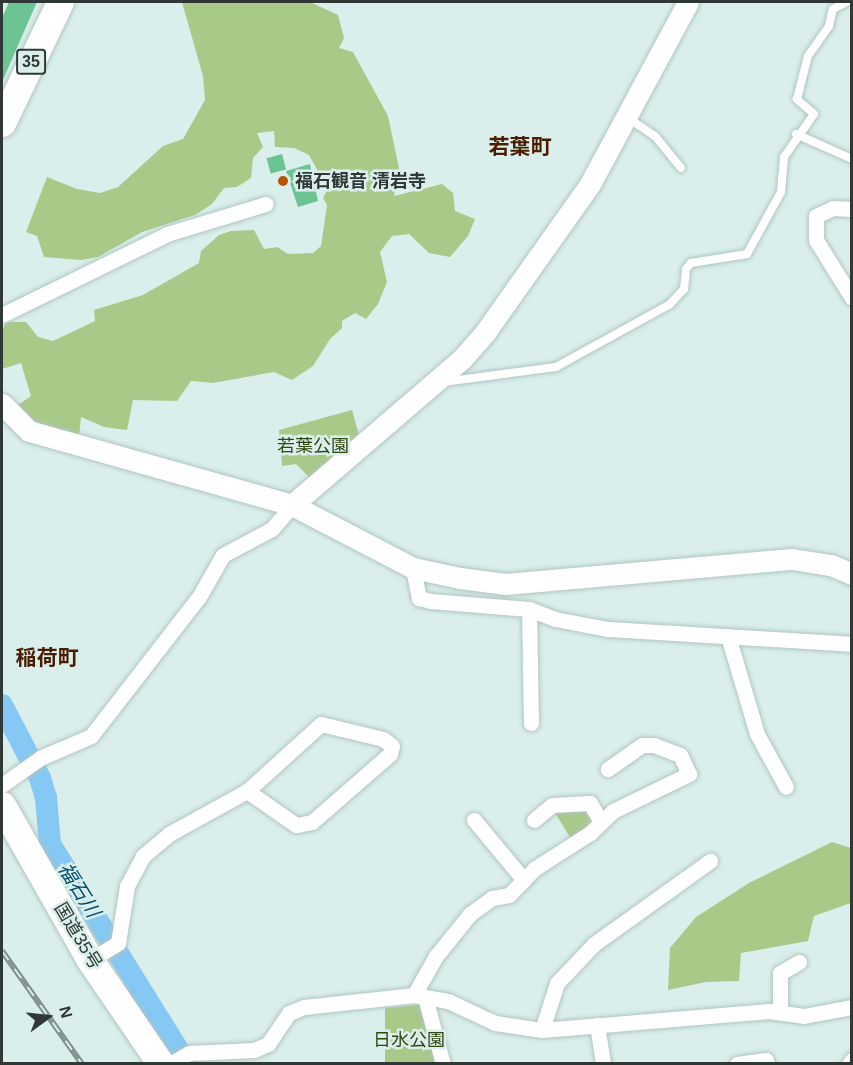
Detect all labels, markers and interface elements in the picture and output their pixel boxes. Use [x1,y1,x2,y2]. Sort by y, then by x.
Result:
road number: 35 [16,49,46,75]
district label: 若葉町 [489,134,551,160]
place label: 福石観音 清岩寺 [295,170,426,192]
marker: 福石観音 清岩寺 [276,174,290,188]
park label: 若葉公園 [277,435,349,457]
district label: 稲荷町 [16,645,78,671]
water label: 福石川 [53,858,105,922]
street label: 国道35号 [50,899,106,973]
north arrow [18,987,78,1047]
text: N [56,1004,76,1020]
park label: 日水公園 [373,1029,445,1051]

